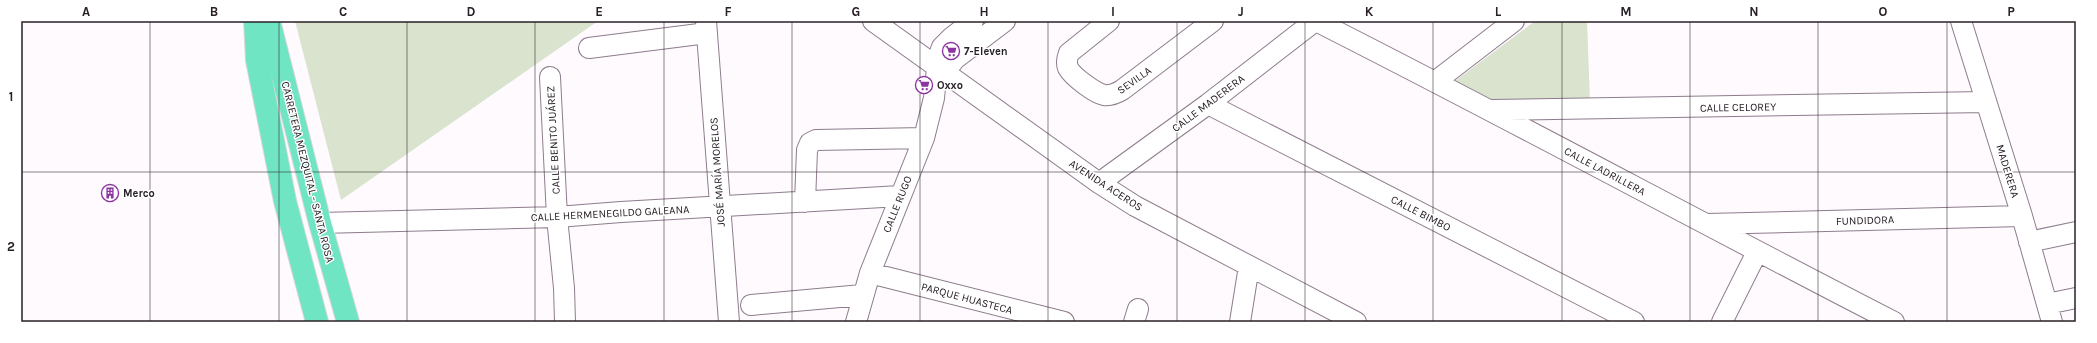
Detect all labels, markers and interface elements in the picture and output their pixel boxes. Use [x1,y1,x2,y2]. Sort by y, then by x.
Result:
text: A [82,4,90,19]
text: B [210,4,218,19]
text: C [339,4,347,19]
text: D [467,4,476,19]
text: E [595,4,603,19]
text: F [724,4,732,19]
text: G [852,4,860,19]
text: H [979,4,989,19]
text: I [1111,4,1115,19]
text: J [1238,4,1244,19]
text: K [1365,4,1374,19]
text: L [1495,4,1502,19]
text: M [1620,4,1632,19]
text: N [1749,4,1759,19]
text: O [1879,4,1888,19]
text: P [2007,4,2015,19]
supermarket icon: 7-Eleven [941,41,961,61]
place label: 7-Eleven [964,45,1008,58]
street label: SEVILLA [1115,64,1154,97]
street label: CALLE MADERERA [1170,72,1248,135]
supermarket icon: Oxxo [914,75,934,95]
place label: Oxxo [937,79,963,92]
street label: CARRETERA MEZQUITAL - SANTA ROSA [279,80,337,265]
street label: CALLE BENITO JUÁREZ [542,86,563,195]
text: 1 [9,89,13,104]
street label: CALLE CELOREY [1700,100,1776,115]
street label: JOSÉ MARÍA MORELOS [705,117,728,227]
street label: MADERERA [1993,143,2022,200]
street label: CALLE LADRILLERA [1562,145,1648,199]
street label: AVENIDA ACEROS [1067,157,1145,214]
street label: CALLE RUGO [880,174,915,235]
building icon: Merco [100,183,120,203]
place label: Merco [123,187,155,200]
street label: CALLE BIMBO [1389,193,1453,234]
street label: CALLE HERMENEGILDO GALEANA [530,203,690,224]
street label: FUNDIDORA [1836,213,1895,228]
text: 2 [7,239,15,254]
street label: PARQUE HUASTECA [920,280,1015,317]

